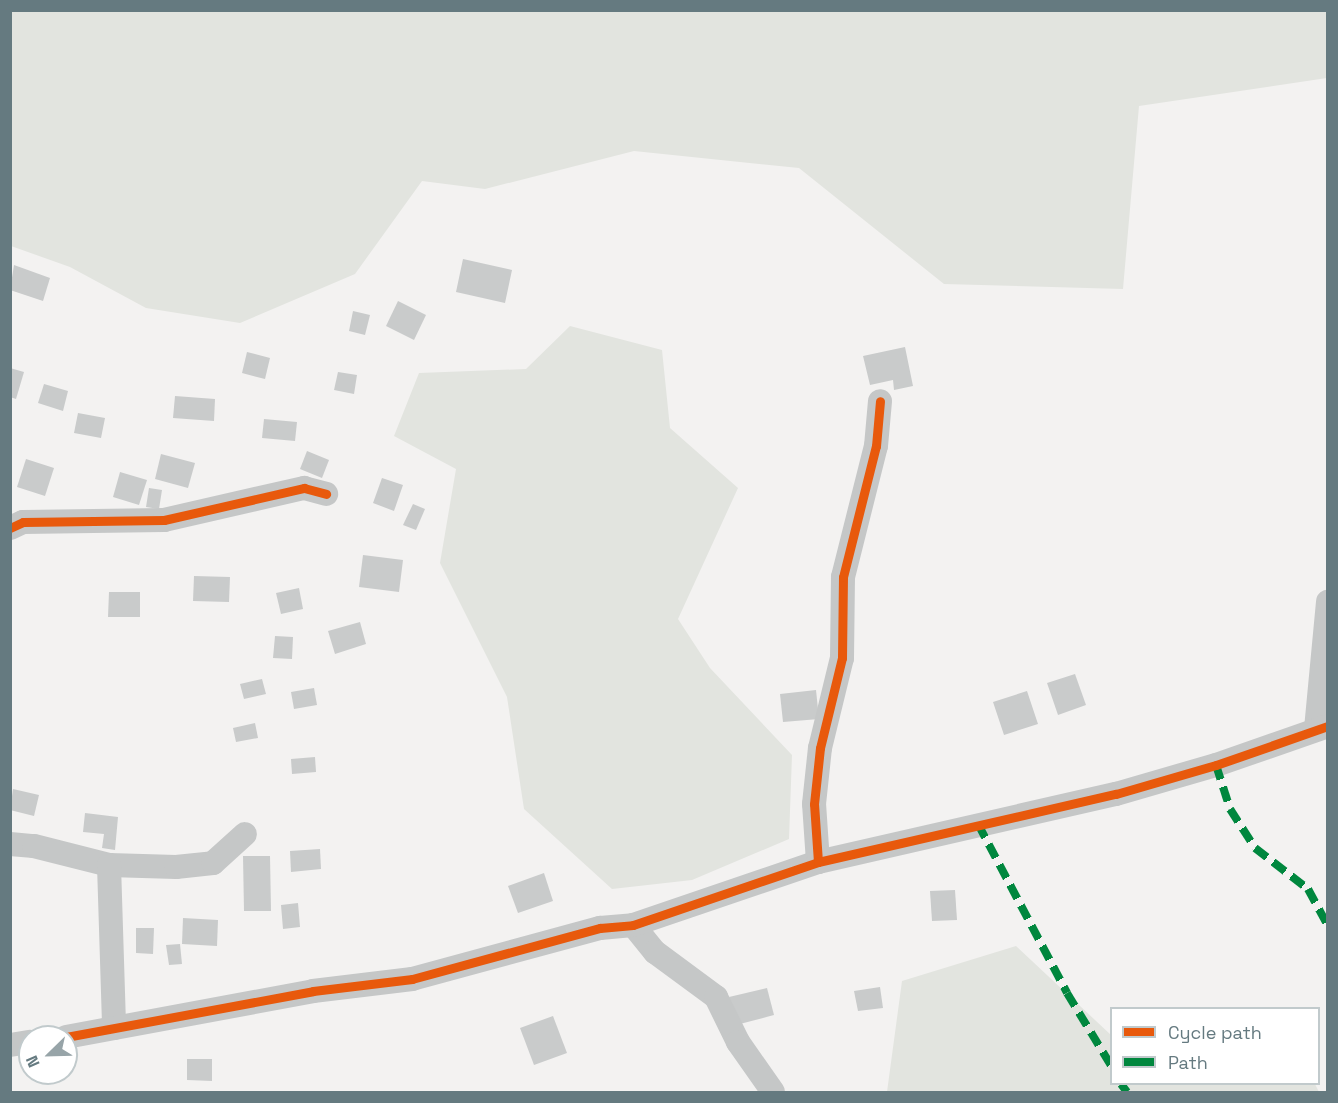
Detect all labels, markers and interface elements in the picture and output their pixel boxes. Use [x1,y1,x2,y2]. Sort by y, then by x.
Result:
legend [1110,1007,1320,1085]
text: Cycle path [1168,1021,1262,1044]
north arrow [18,1025,78,1085]
text: Path [1168,1051,1208,1074]
text: N [21,1052,45,1070]

